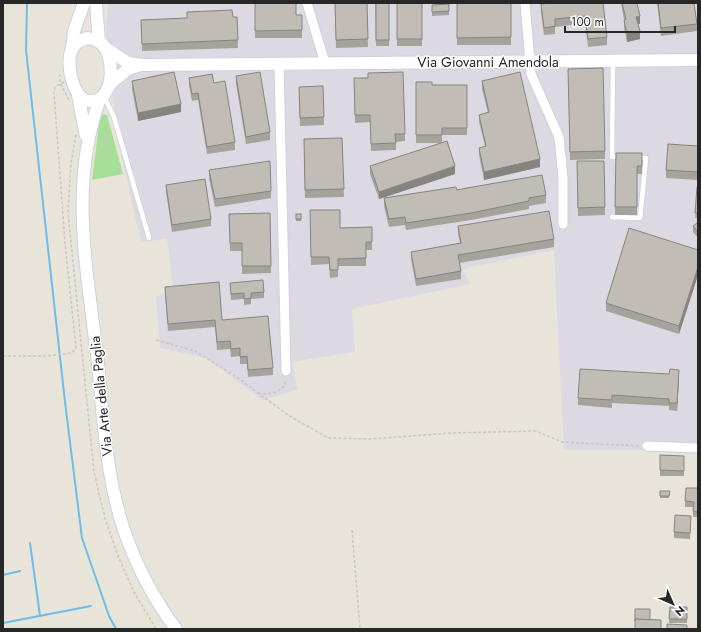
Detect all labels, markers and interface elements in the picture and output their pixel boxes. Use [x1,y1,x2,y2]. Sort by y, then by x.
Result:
scale bar [565,8,675,34]
text: 100 m [571,13,604,31]
street label: Via Giovanni Amendola [417,52,559,72]
street label: Via Arte della Paglia [85,335,117,457]
north arrow [653,584,693,624]
text: N [671,602,689,620]

